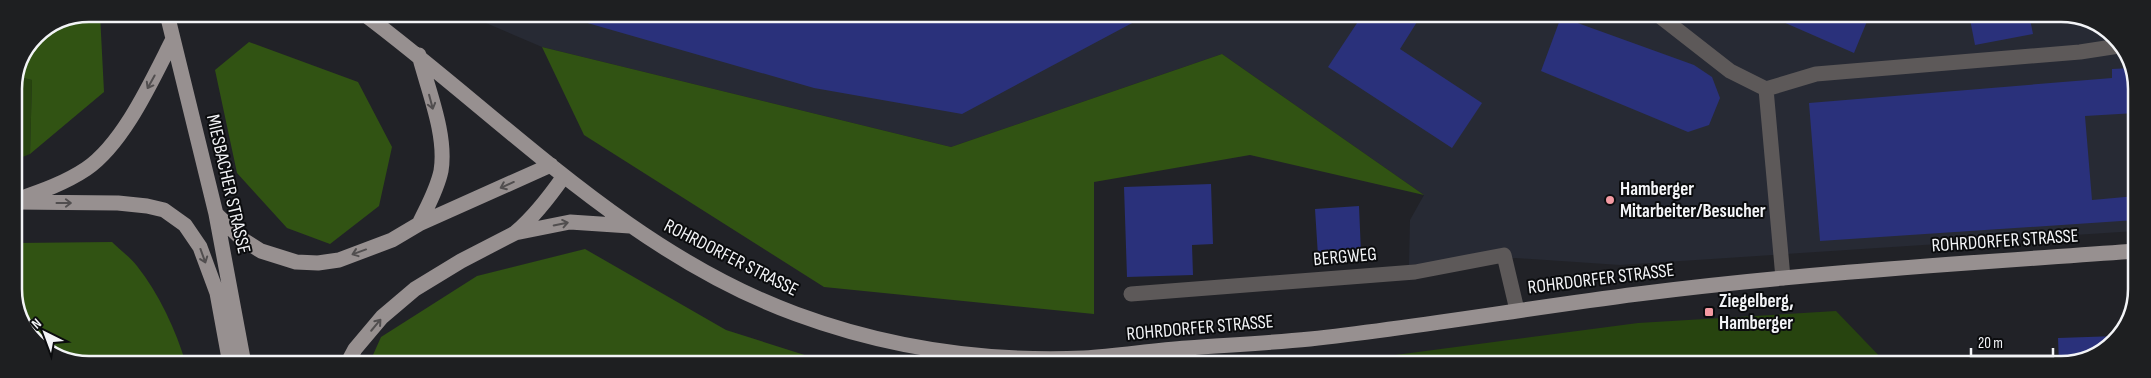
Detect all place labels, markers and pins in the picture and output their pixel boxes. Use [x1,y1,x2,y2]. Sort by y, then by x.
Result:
place label: Hamberger Mitarbeiter/Besucher [1620,178,1766,223]
marker: Hamberger Mitarbeiter/Besucher [1604,194,1616,206]
place label: Ziegelberg, Hamberger [1719,290,1794,335]
marker: Ziegelberg, Hamberger [1703,306,1715,318]

